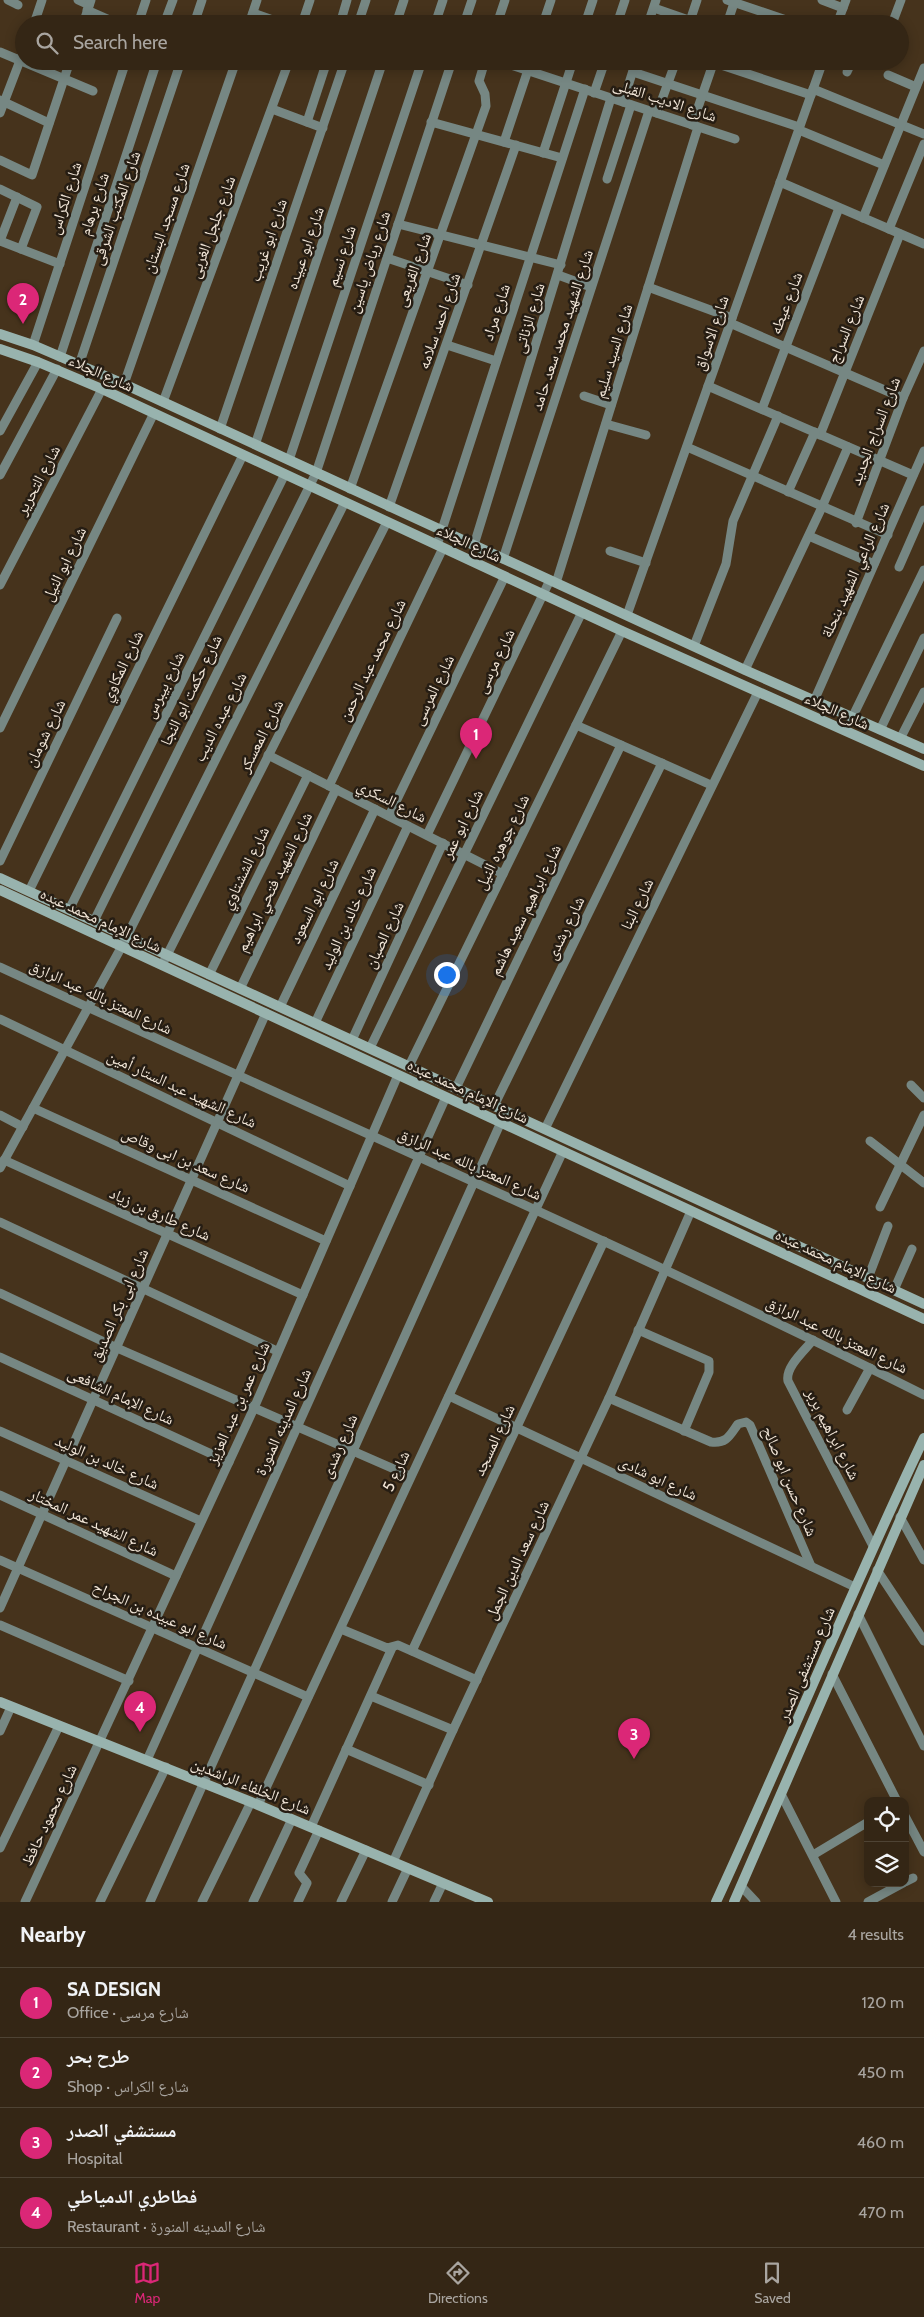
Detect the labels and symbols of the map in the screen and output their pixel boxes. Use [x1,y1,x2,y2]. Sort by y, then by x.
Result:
street label: شارع الاديب القبلى [610,74,719,127]
street label: شارع المكتب الشرقى [88,148,145,268]
street label: شارع الكراس [44,159,87,237]
street label: شارع مسجد البستان [138,160,195,276]
street label: شارع برهام [75,170,114,238]
street label: شارع جلجل الغربى [185,173,240,281]
street label: شارع ابو غريب [245,196,292,284]
street label: شارع ابو عبيده [282,204,329,292]
street label: شارع رياض ياسين [344,209,395,316]
street label: شارع نسيم [322,223,361,289]
street label: شارع القريعى [391,231,436,310]
street label: شارع الشهيد محمد سعد حامد [527,247,598,413]
street label: شارع عيطه [765,269,807,337]
street label: شارع احمد سلامه [414,270,465,372]
street label: شارع مراد [478,281,515,343]
street label: شارع الزناتى [509,281,550,356]
pin: 2 [7,283,39,324]
street label: شارع السراج [824,292,869,366]
street label: شارع الاسواق [689,293,734,373]
street label: شارع السيد سليم [590,302,637,401]
street label: شارع الجلاء [65,350,136,397]
street label: شارع السراج الجديد [846,374,905,488]
street label: شارع التحرير [11,442,65,519]
street label: شارع الراعي الشهيد بنحلة [817,499,896,642]
street label: شارع الجلاء [433,520,504,567]
street label: شارع ابو النيل [38,524,91,605]
street label: شارع محمد عبد الرحمن [334,596,411,725]
street label: شارع مرسى [471,626,520,697]
street label: شارع المكاوي [97,627,150,706]
street label: شارع حكمت ابو النجا [156,632,227,749]
street label: شارع بيبرس [140,649,189,722]
street label: شارع المرسى [408,652,459,729]
street label: شارع عبده الديب [189,669,252,765]
street label: شارع الجلاء [801,688,872,735]
street label: شارع شومان [21,696,70,770]
street label: شارع المعسكر [234,697,288,777]
pin: 1 [460,718,492,759]
street label: شارع السكري [353,775,430,829]
street label: شارع ابو عمر [437,786,488,863]
street label: شارع جوهره النيل [471,791,534,893]
street label: شارع الشهيد فتحي ابراهيم [232,809,319,956]
street label: شارع الششتاوي [217,824,276,914]
street label: شارع ابراهيم سعيد هاشم [485,841,566,979]
street label: شارع ابو السعود [285,856,344,947]
street label: شارع خالد بن الوليد [316,863,381,973]
street label: شارع البنا [616,875,658,933]
street label: شارع الإمام محمد عبده [37,884,165,957]
street label: شارع رشدى [542,893,589,963]
street label: شارع الصبان [360,898,409,972]
street label: شارع المعتز بالله عبد الرازق [26,956,175,1039]
your location [434,962,460,988]
street label: شارع الشهيد عبد الستار أمين [104,1046,260,1133]
street label: شارع الإمام محمد عبده [404,1055,532,1128]
street label: شارع سعد بن ابى وقاص [119,1123,253,1198]
street label: شارع المعتز بالله عبد الرازق [395,1124,545,1205]
street label: شارع طارق بن زياد [106,1183,213,1246]
street label: شارع الإمام محمد عبده [772,1225,900,1298]
street label: شارع ابى بكر الصديق [86,1246,153,1365]
street label: شارع المعتز بالله عبد الرازق [763,1293,911,1378]
street label: شارع عمر بن عبد العزيز [202,1339,275,1469]
street label: شارع الإمام الشافعى [64,1363,177,1430]
street label: شارع المدينه المنورة [251,1366,316,1479]
street label: شارع ابراهيم بربر [800,1384,864,1483]
street label: شارع المسجد [469,1401,520,1479]
street label: شارع رشدى [316,1411,362,1481]
street label: شارع حسن ابو صالح [757,1423,822,1539]
street label: شارع خالد بن الوليد [52,1431,162,1494]
street label: شارع 5 [378,1448,415,1495]
street label: شارع ابو شادى [615,1452,700,1505]
street label: شارع الشهيد عمر المختار [25,1483,161,1561]
street label: شارع سعد الدين الجمل [481,1497,554,1623]
street label: شارع ابو عبيده بن الجراح [89,1577,230,1654]
street label: شارع مستشفى الصدر [773,1604,840,1725]
pin: 4 [124,1691,156,1732]
pin: 3 [618,1718,650,1759]
street label: شارع الخلفاء الراشدين [188,1753,313,1820]
street label: شارع محمود حافظ [17,1761,82,1869]

